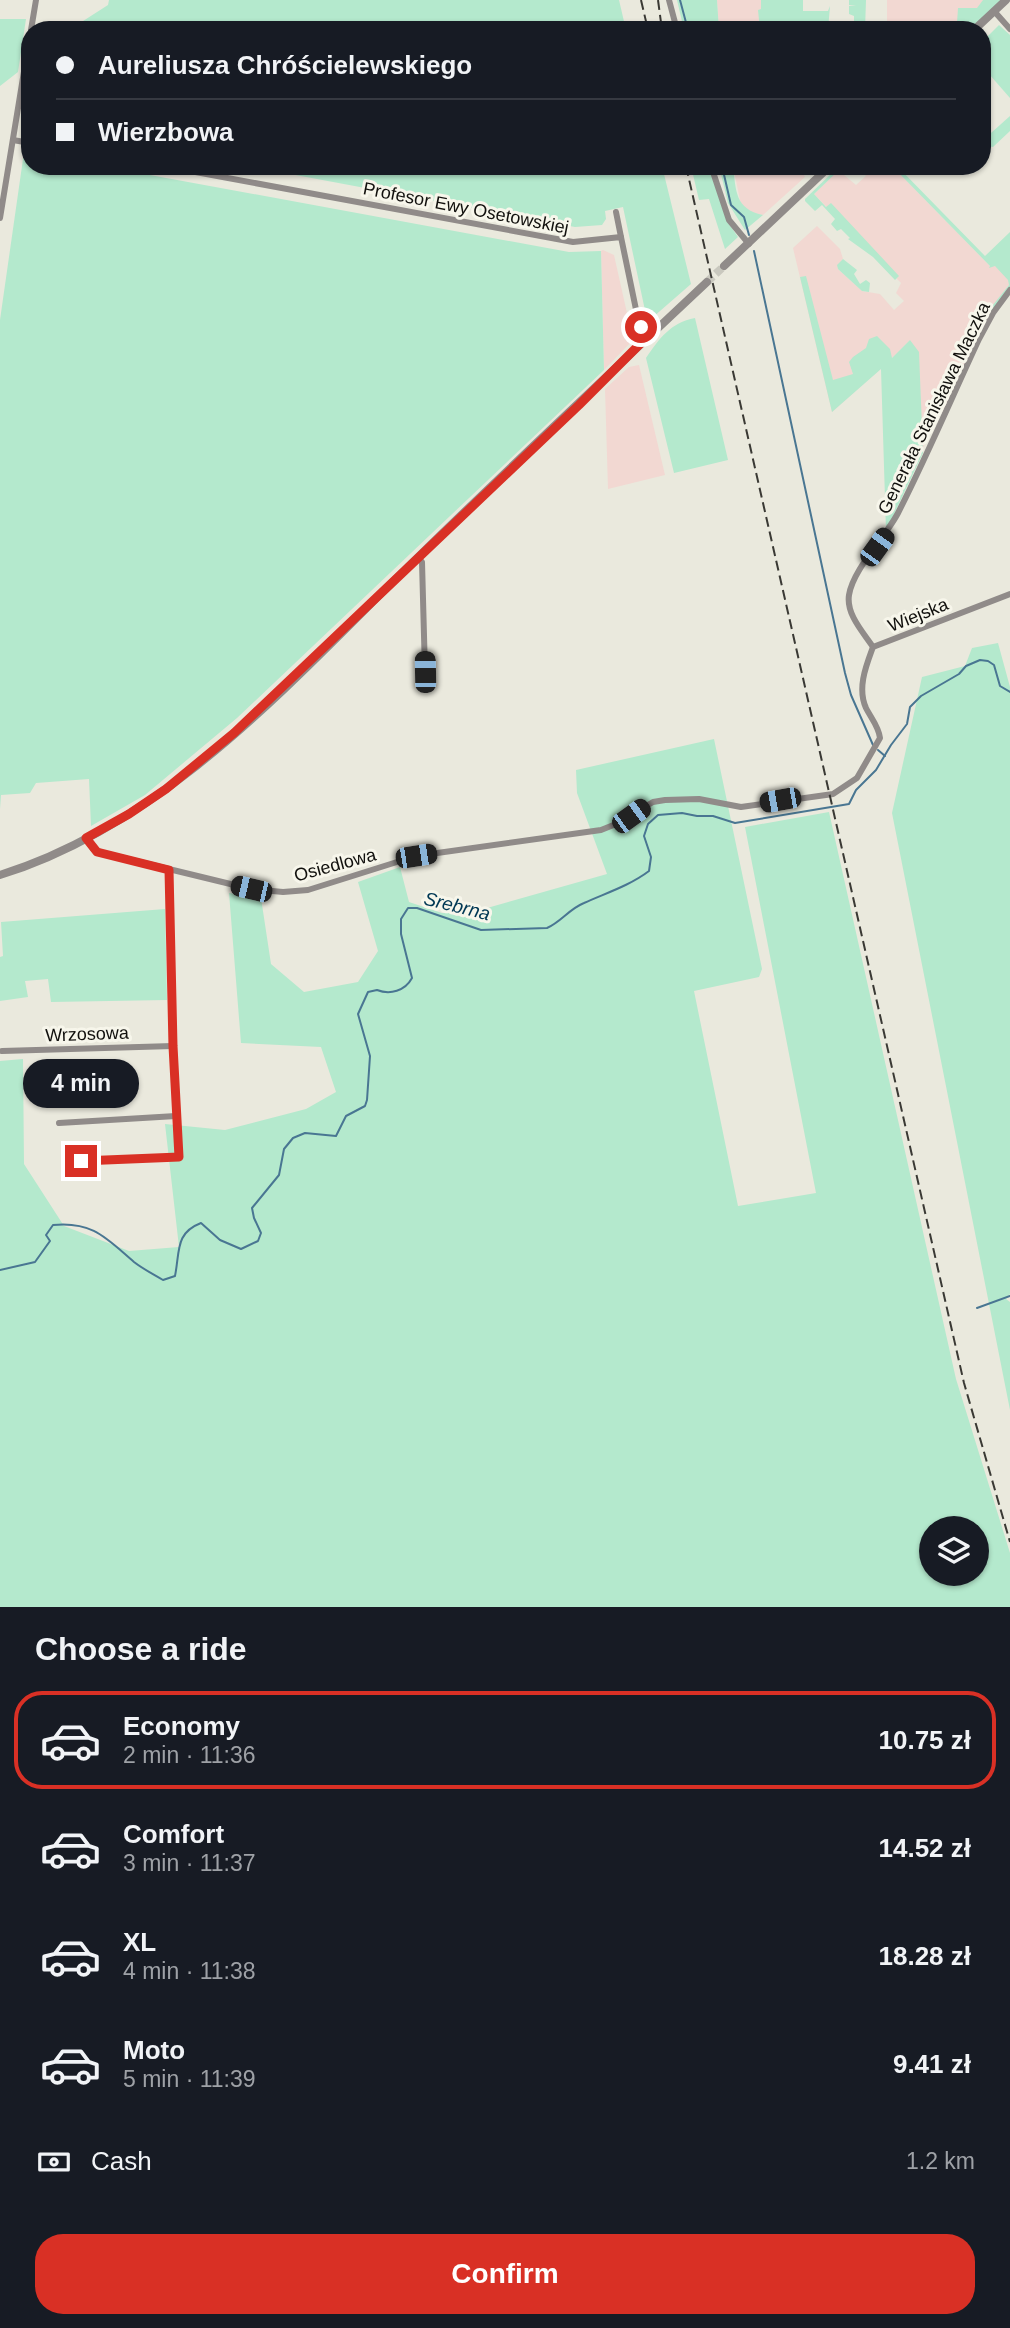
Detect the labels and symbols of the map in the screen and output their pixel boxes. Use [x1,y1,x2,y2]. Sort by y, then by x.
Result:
street label: Profesor Ewy Osetowskiej [361,178,571,238]
street label: Generała Stanisława Maczka [874,298,995,517]
route start [625,311,657,343]
car [857,524,898,570]
street label: Wiejska [885,594,952,636]
car [415,651,436,693]
car [758,786,803,814]
car [608,795,655,837]
car [394,842,439,870]
street label: Osiedlowa [292,844,379,886]
car [229,874,274,904]
water label: Srebrna [422,888,492,924]
street label: Wrzosowa [45,1023,130,1045]
callout: 4 min [23,1060,139,1108]
route end [65,1145,97,1177]

